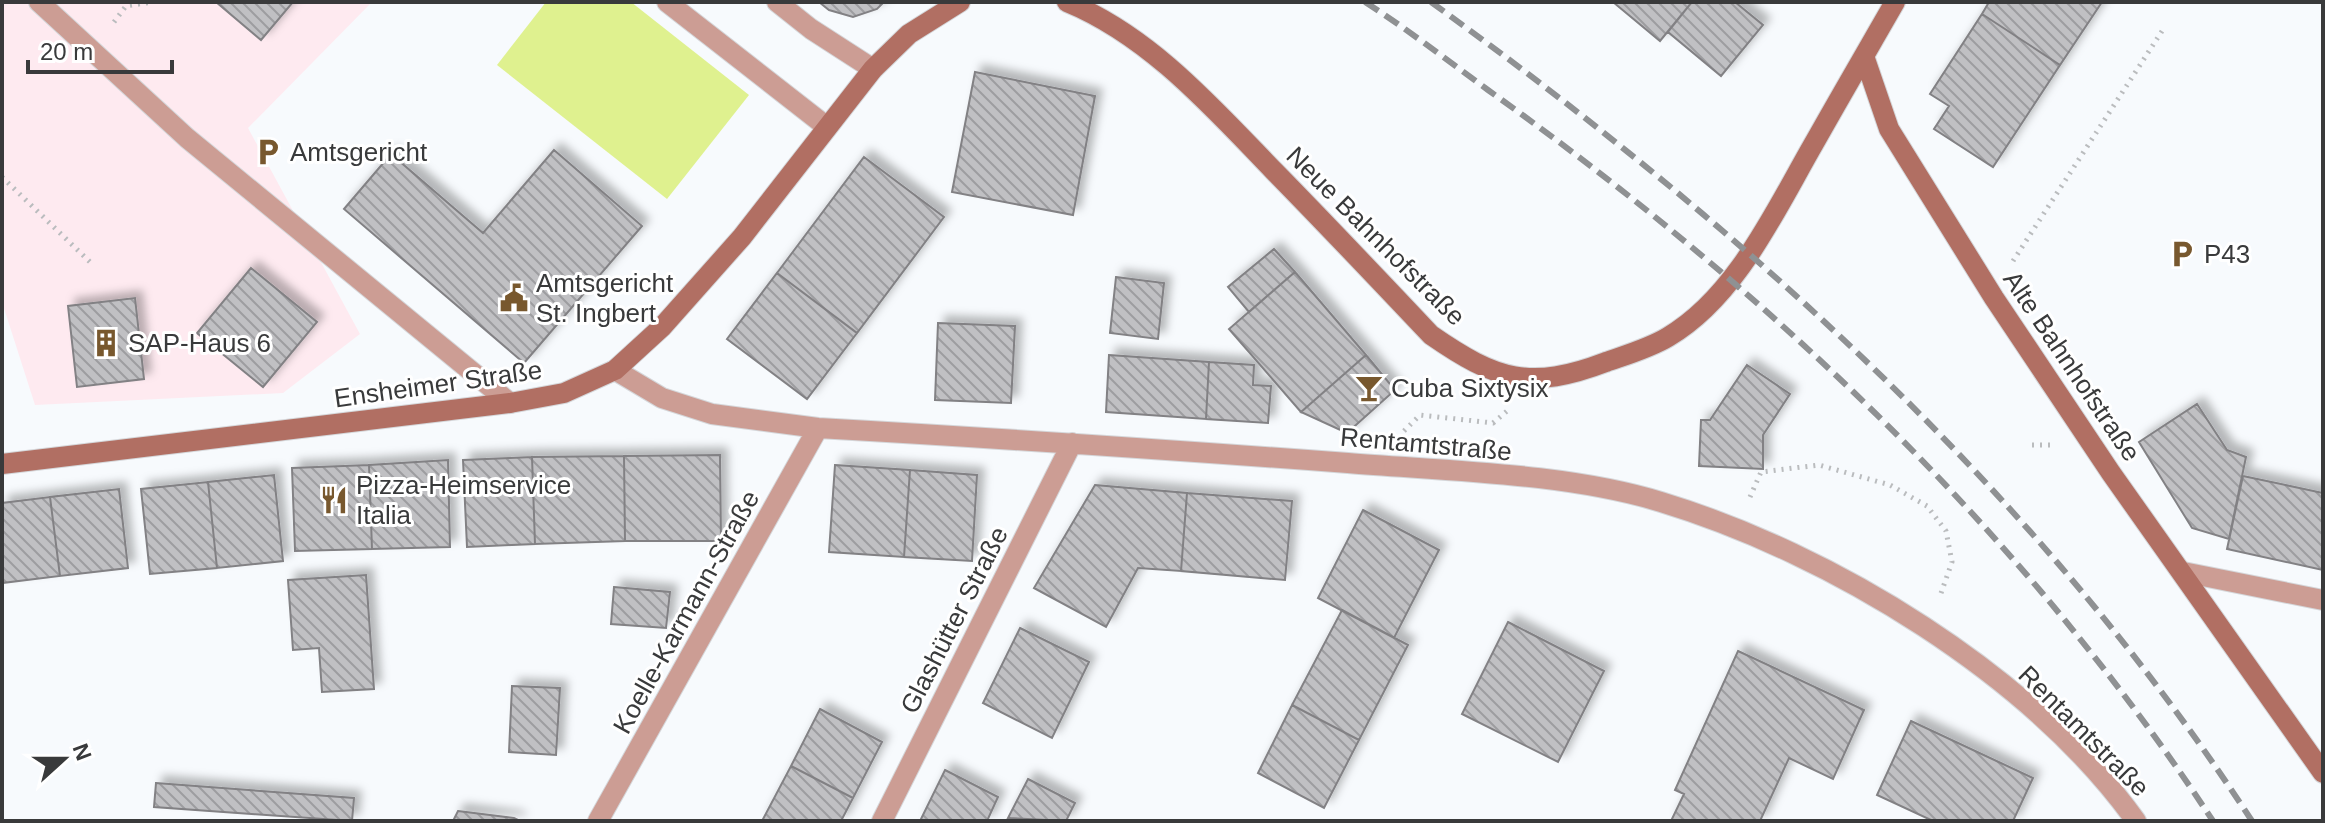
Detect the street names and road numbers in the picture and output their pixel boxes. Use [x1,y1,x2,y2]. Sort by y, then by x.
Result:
street label: Neue Bahnhofstraße [1281,141,1471,331]
street label: Alte Bahnhofstraße [1997,265,2147,467]
street label: Ensheimer Straße [332,355,544,413]
street label: Rentamtstraße [1339,422,1513,466]
street label: Koelle-Karmann-Straße [607,485,765,739]
street label: Glashütter Straße [894,522,1014,718]
street label: Rentamtstraße [2013,660,2155,802]

